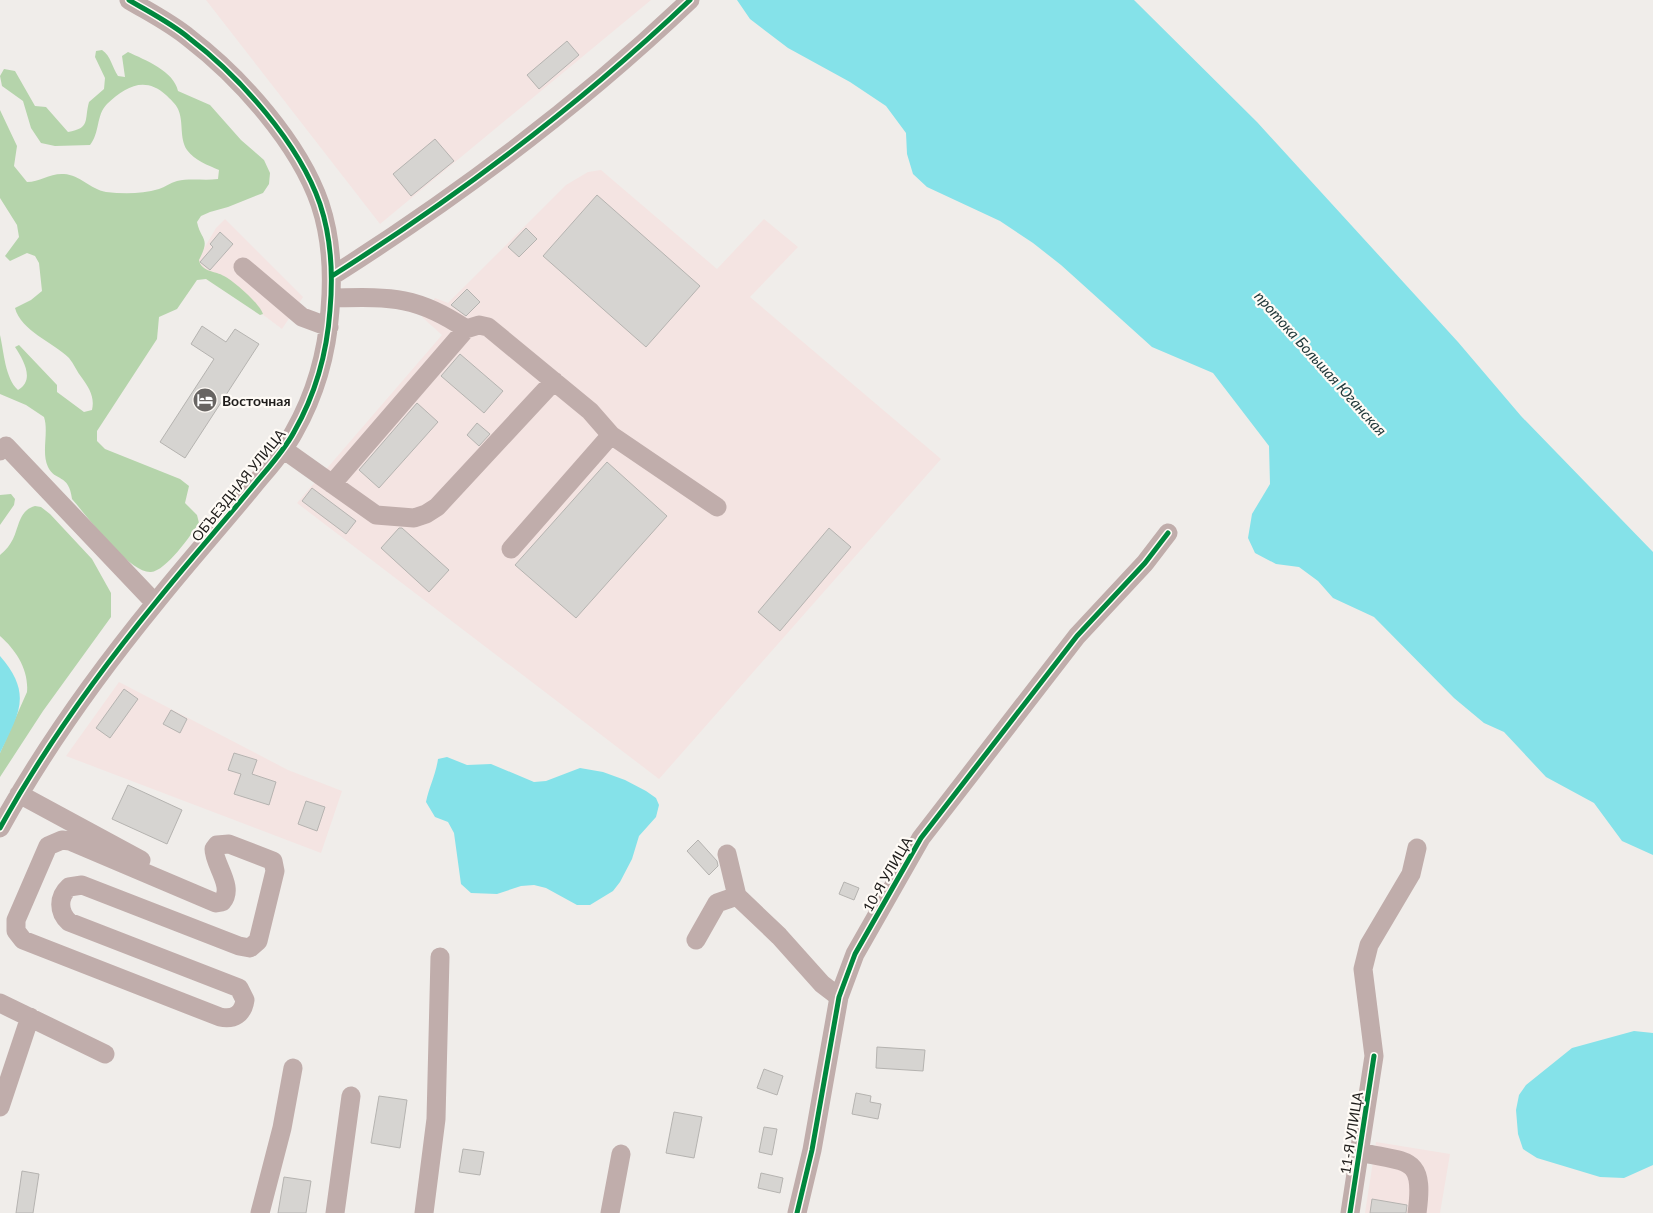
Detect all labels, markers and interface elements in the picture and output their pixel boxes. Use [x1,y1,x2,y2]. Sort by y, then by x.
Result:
water label: протока Большая Юганская [1251,287,1391,439]
hotel icon: Восточная [192,387,218,413]
place label: Восточная [222,392,291,409]
street label: ОБЪЕЗДНАЯ УЛИЦА [188,425,289,545]
street label: 10-Я УЛИЦА [859,833,916,914]
street label: 11-Я УЛИЦА [1336,1090,1366,1176]

